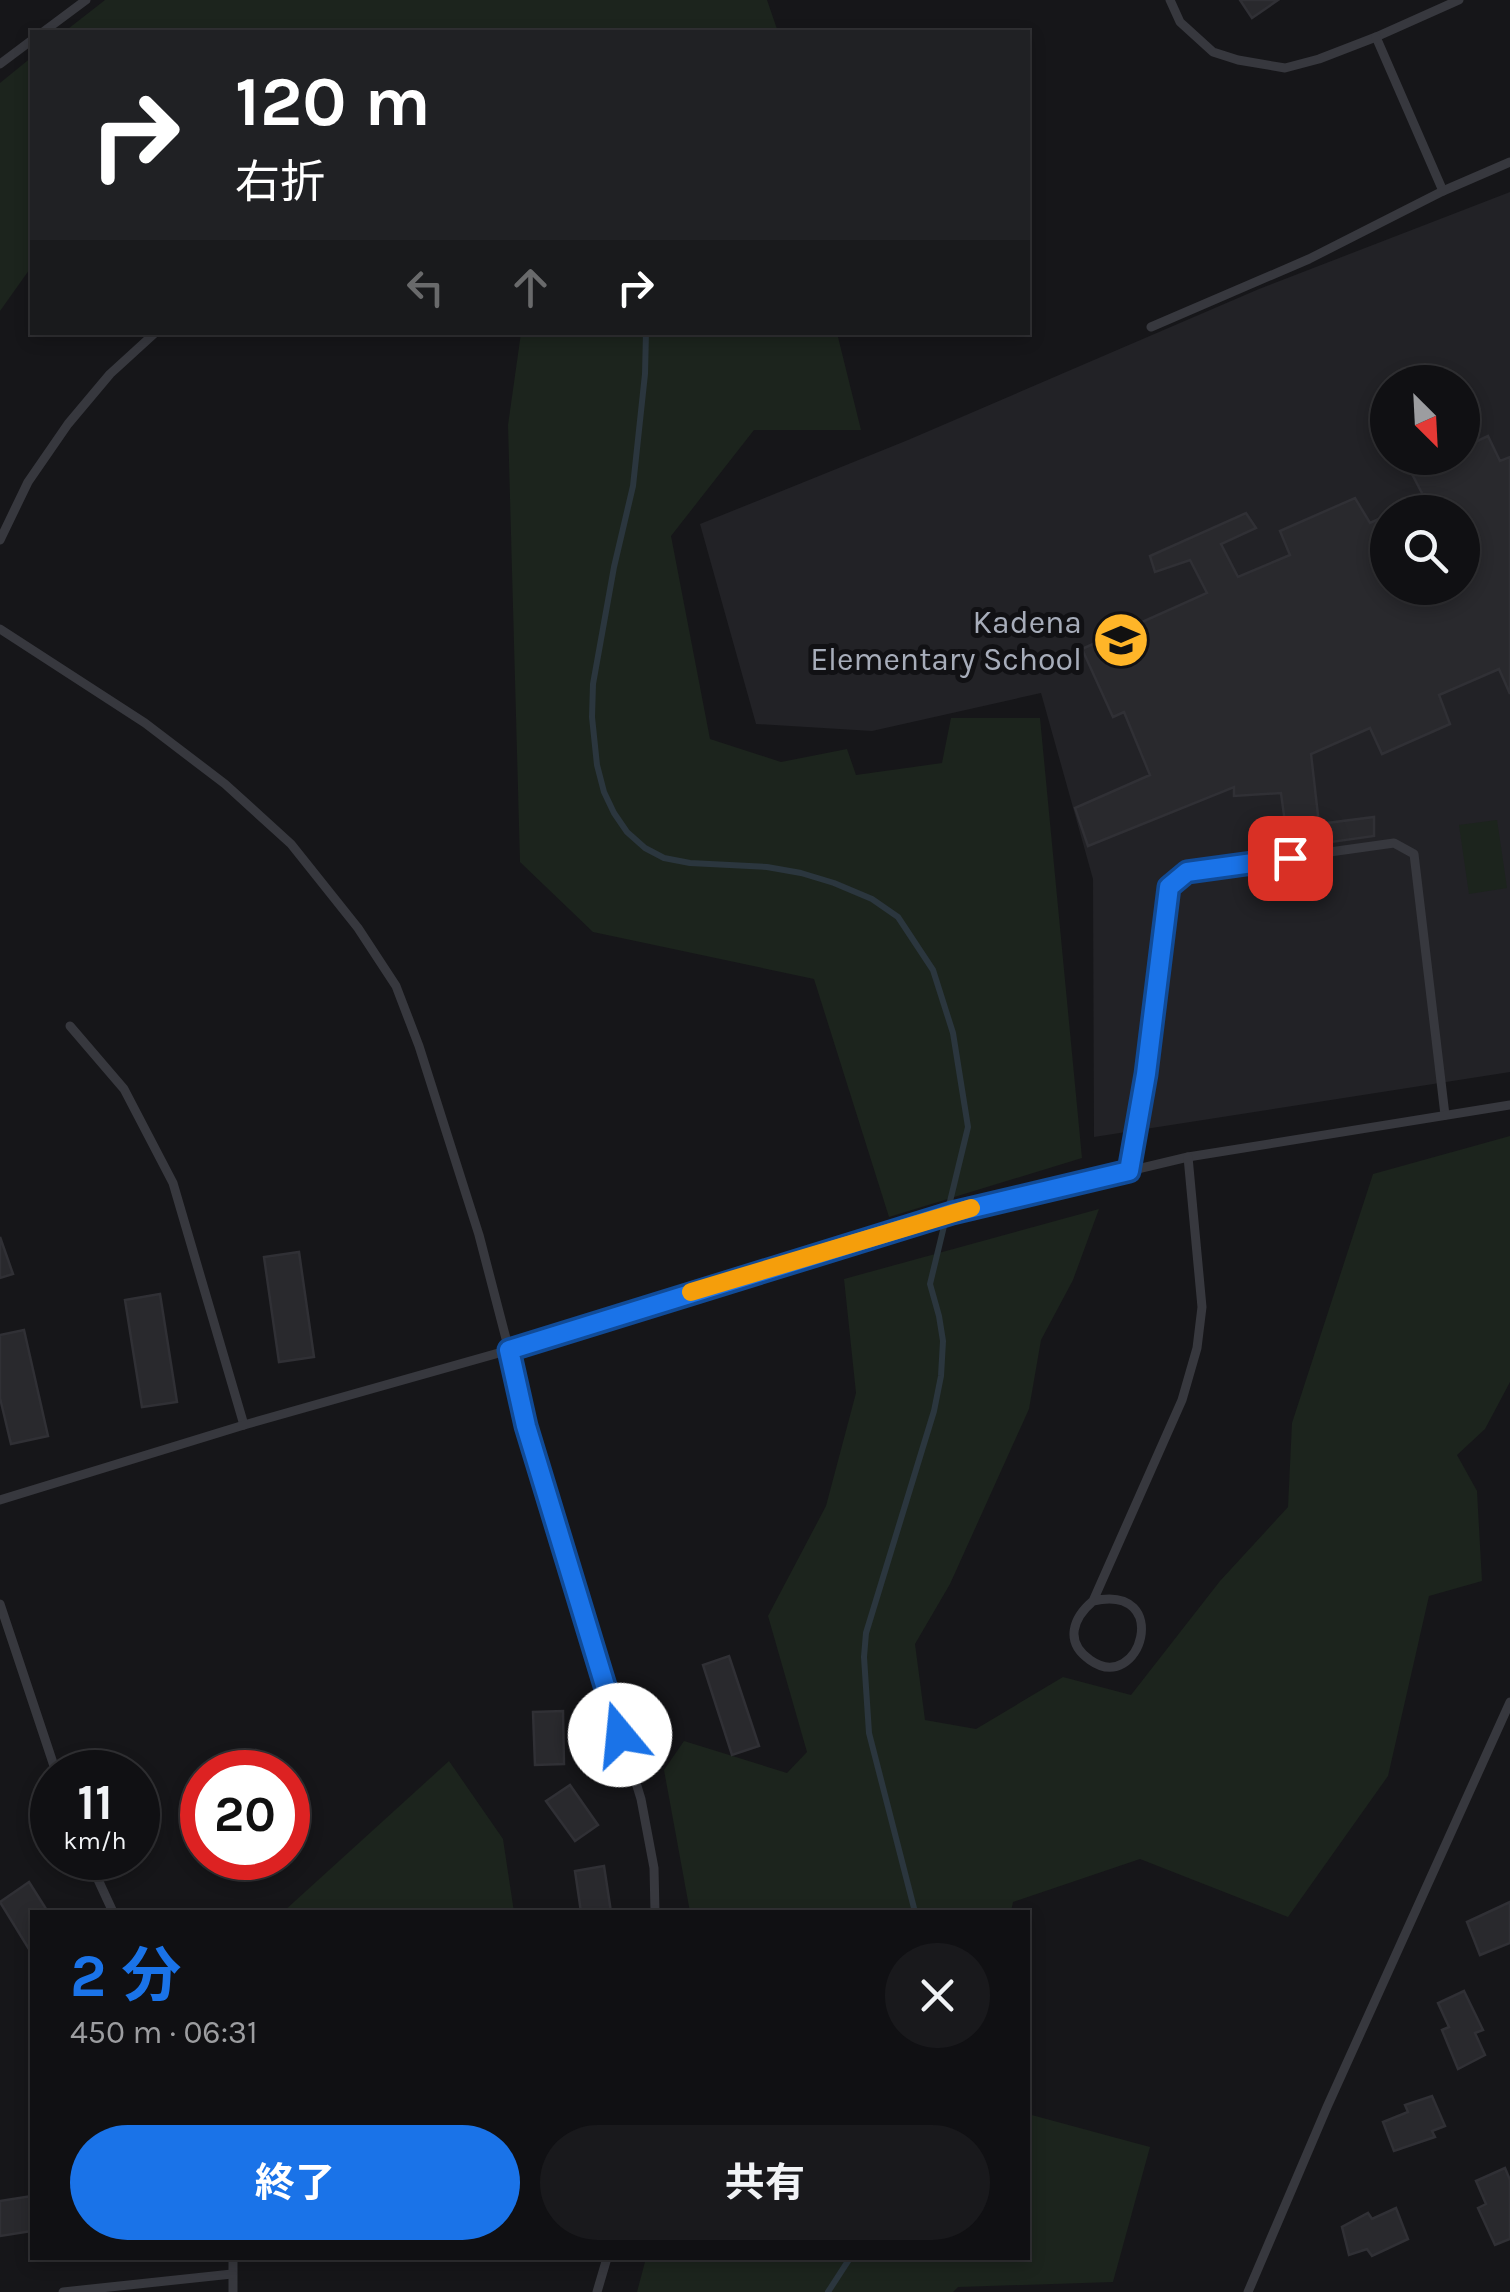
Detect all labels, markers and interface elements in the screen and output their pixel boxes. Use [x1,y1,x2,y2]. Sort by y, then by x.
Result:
text: 120 m [235,61,431,143]
icon: right [70,70,200,200]
text: 右折 [235,156,325,208]
icon: left [398,260,453,315]
icon: ahead [503,260,558,315]
icon: right [608,260,663,315]
north arrow [1370,365,1480,475]
map controls [1370,365,1480,605]
button: search [1370,495,1480,605]
place label: Kadena Elementary School [810,604,1082,678]
school or university icon: Kadena Elementary School [1091,610,1151,670]
pin [1248,816,1333,901]
icon: arrive [1263,831,1318,886]
position arrow [568,1683,672,1787]
speed limit sign: 20 [180,1750,310,1880]
text: 11 [77,1773,113,1832]
text: km/h [63,1826,127,1855]
text: 2 分 [70,1941,181,2011]
button: close [885,1943,990,2048]
text: 450 m · 06:31 [70,2014,258,2051]
button: 終了 [70,2125,520,2240]
button: 共有 [540,2125,990,2240]

